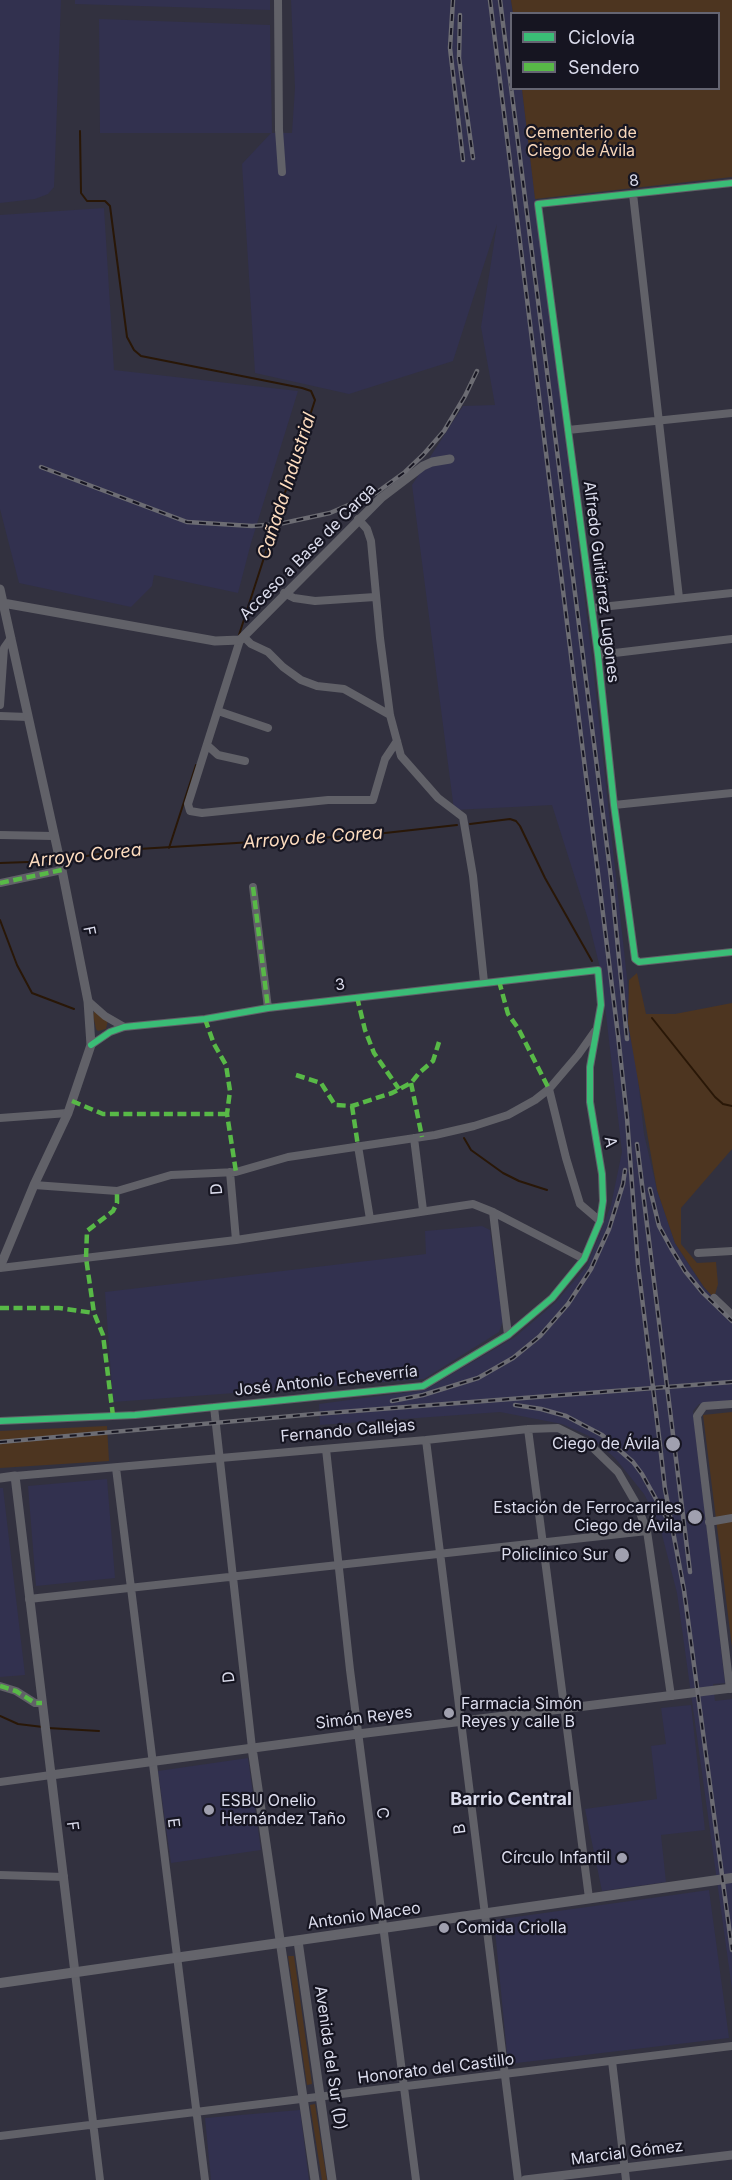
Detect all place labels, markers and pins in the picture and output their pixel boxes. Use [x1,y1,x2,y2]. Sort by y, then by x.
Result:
place label: Ciego de Ávila [552,1434,660,1454]
marker: Ciego de Ávila [664,1435,682,1453]
place label: Estación de Ferrocarriles Ciego de Ávila [493,1498,682,1536]
marker: Estación de Ferrocarriles Ciego de Ávila [686,1508,704,1526]
place label: Policlínico Sur [501,1545,608,1565]
marker: Policlínico Sur [613,1546,631,1564]
place label: Farmacia Simón Reyes y calle B [461,1694,582,1732]
marker: Farmacia Simón Reyes y calle B [442,1706,456,1720]
place label: ESBU Onelio Hernández Taño [221,1791,346,1829]
marker: ESBU Onelio Hernández Taño [202,1803,216,1817]
place label: Círculo Infantil [501,1848,610,1868]
marker: Círculo Infantil [615,1851,629,1865]
place label: Comida Criolla [456,1918,567,1938]
marker: Comida Criolla [437,1921,451,1935]

